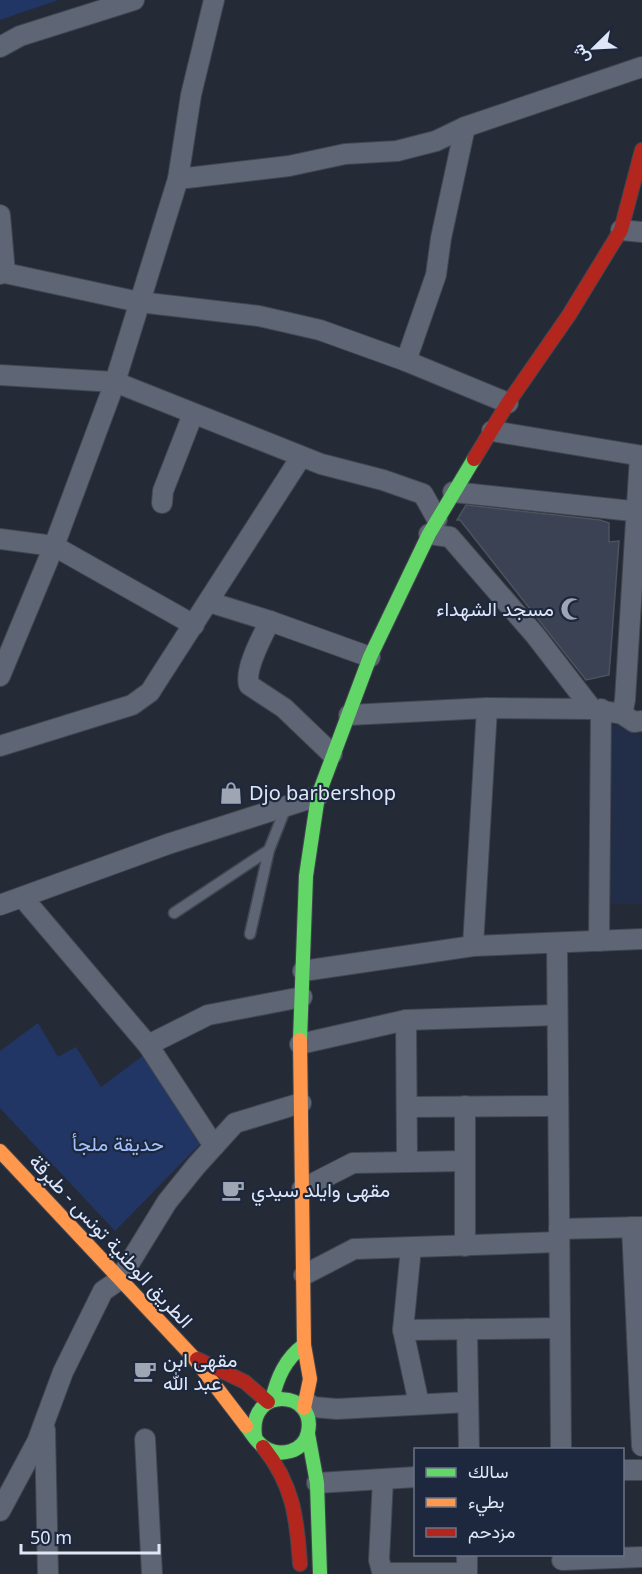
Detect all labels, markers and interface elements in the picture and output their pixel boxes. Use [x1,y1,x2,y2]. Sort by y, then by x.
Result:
north arrow [564,18,624,78]
text: ش [566,41,594,67]
place label: مسجد الشهداء [436,595,554,622]
mosque icon: مسجد الشهداء [559,596,585,622]
place label: Djo barbershop [249,779,396,806]
shop icon: Djo barbershop [218,780,244,806]
park label: حديقة ملجأ [72,1130,164,1157]
street label: الطريق الوطنية تونس - طبرقة [24,1148,199,1333]
place label: مقهى وايلد سيدي [251,1176,390,1207]
cafe icon: مقهى وايلد سيدي [220,1177,246,1203]
place label: مقهى ابن عبد الله [163,1346,238,1396]
cafe icon: مقهى ابن عبد الله [132,1358,158,1384]
legend [414,1448,624,1556]
text: سالك [468,1459,508,1483]
text: بطيء [468,1489,504,1517]
scale bar [21,1517,159,1555]
text: مزدحم [468,1519,515,1544]
text: 50 m [30,1525,72,1549]

